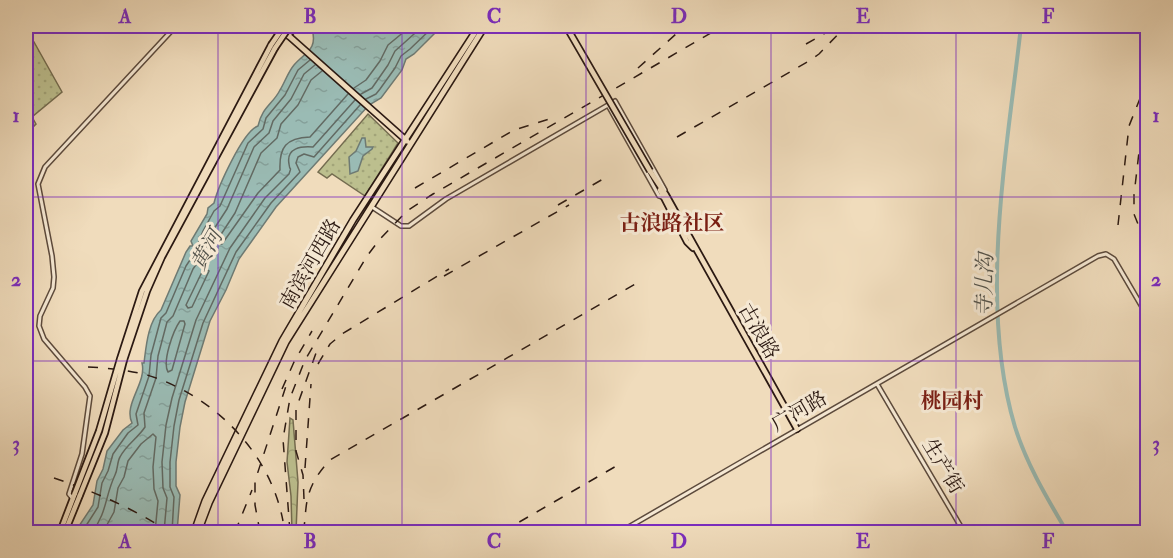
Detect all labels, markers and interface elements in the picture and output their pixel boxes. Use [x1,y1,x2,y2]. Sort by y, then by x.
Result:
text: A [118,4,132,29]
text: B [303,4,317,29]
text: C [487,4,501,29]
text: D [671,4,687,29]
text: E [856,4,871,29]
text: F [1042,4,1055,29]
text: 1 [12,103,20,128]
text: 1 [1152,103,1160,128]
district label: 古浪路社区 [620,210,725,237]
street label: 南滨河西路 [274,214,346,314]
water label: 黄河 [185,222,231,275]
water label: 寺儿沟 [971,250,999,317]
text: 2 [11,267,21,292]
text: 2 [1151,267,1161,292]
street label: 古浪路 [733,299,785,363]
street label: 广河路 [767,385,831,437]
district label: 桃园村 [921,388,984,415]
text: 3 [12,431,20,456]
text: 3 [1152,431,1160,456]
street label: 生产街 [917,434,969,498]
text: A [118,529,132,554]
text: B [303,529,317,554]
text: C [487,529,501,554]
text: D [671,529,687,554]
text: E [856,529,871,554]
text: F [1042,529,1055,554]

